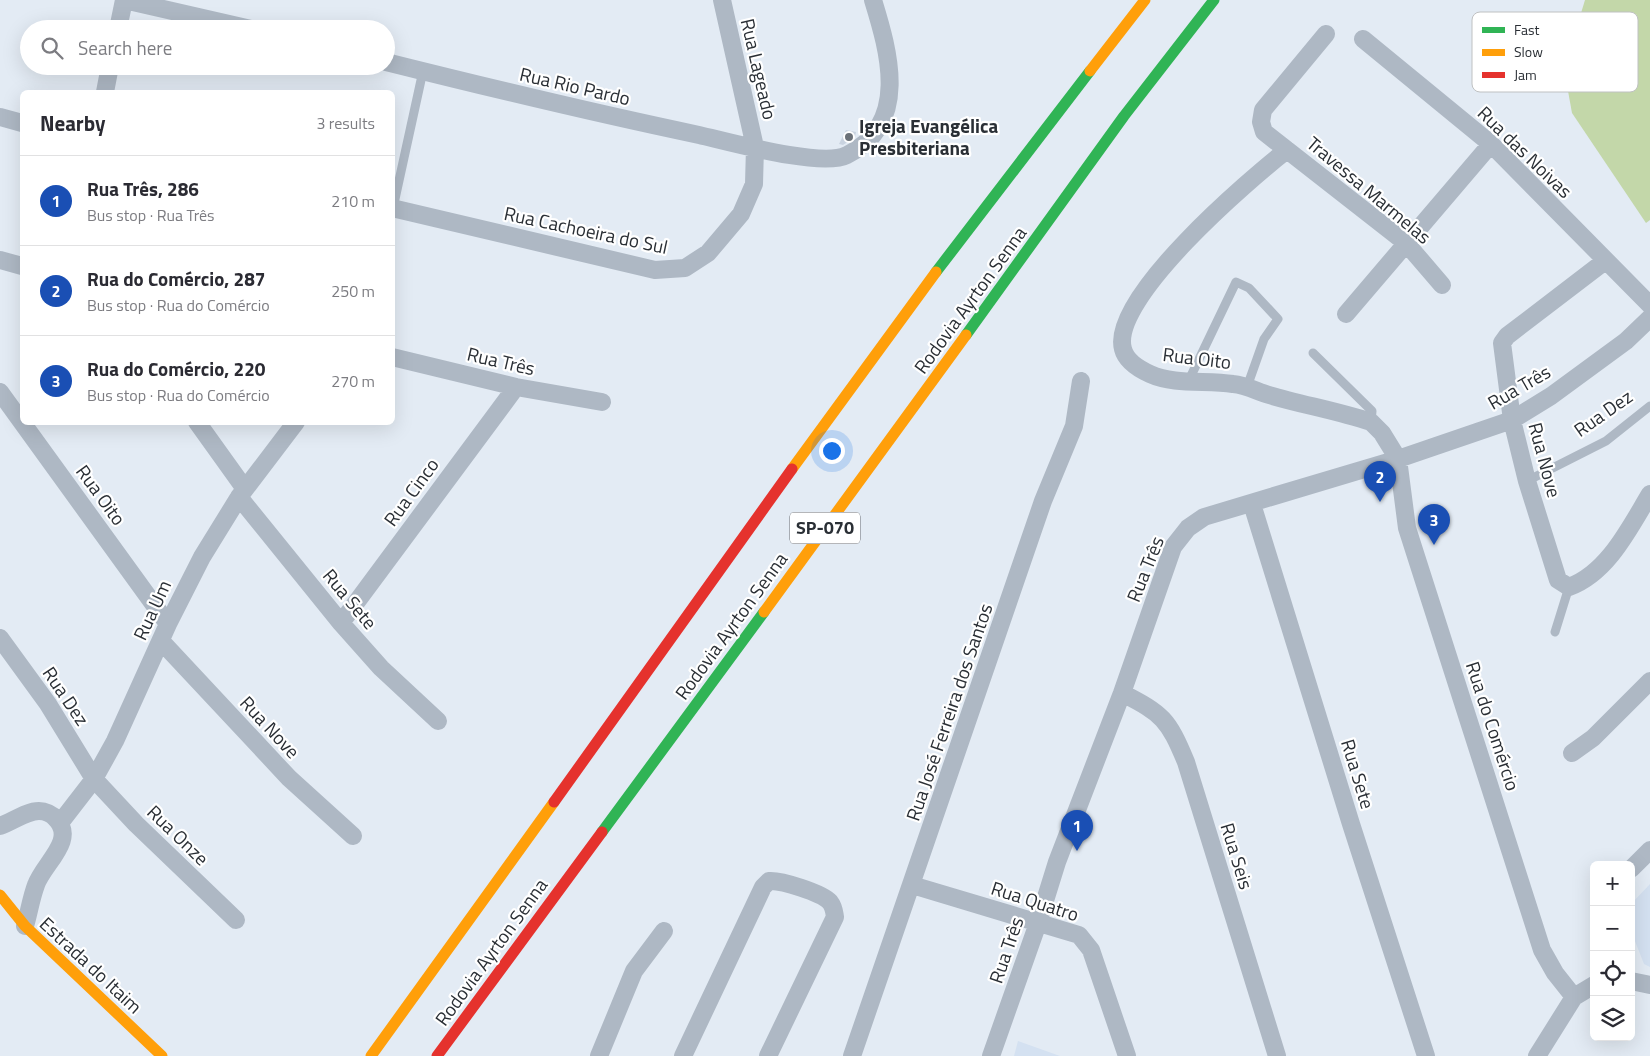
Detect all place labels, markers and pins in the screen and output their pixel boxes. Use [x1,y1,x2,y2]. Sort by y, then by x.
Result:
place label: Igreja Evangélica Presbiteriana [859,111,998,162]
marker: Igreja Evangélica Presbiteriana [843,131,855,143]
pin: 2 [1364,461,1396,502]
pin: 3 [1418,504,1450,545]
pin: 1 [1061,810,1093,851]

